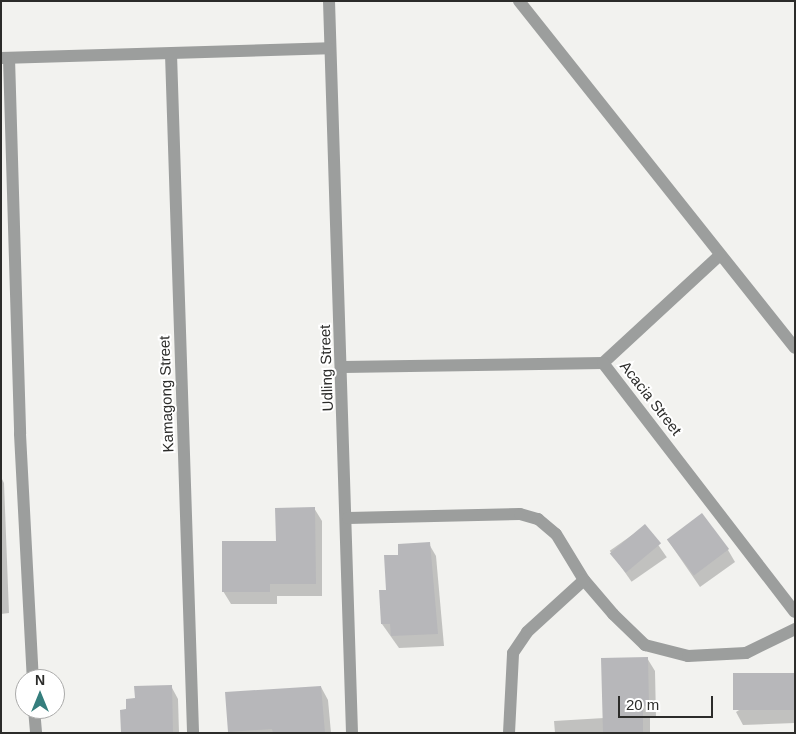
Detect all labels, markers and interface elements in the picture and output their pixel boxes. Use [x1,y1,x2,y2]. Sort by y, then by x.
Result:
street label: Udling Street [315,324,337,412]
street label: Kamagong Street [155,335,177,453]
street label: Acacia Street [616,357,686,439]
north arrow [15,669,65,719]
text: N [35,672,45,688]
scale bar [621,686,716,718]
text: 20 m [626,696,659,713]

